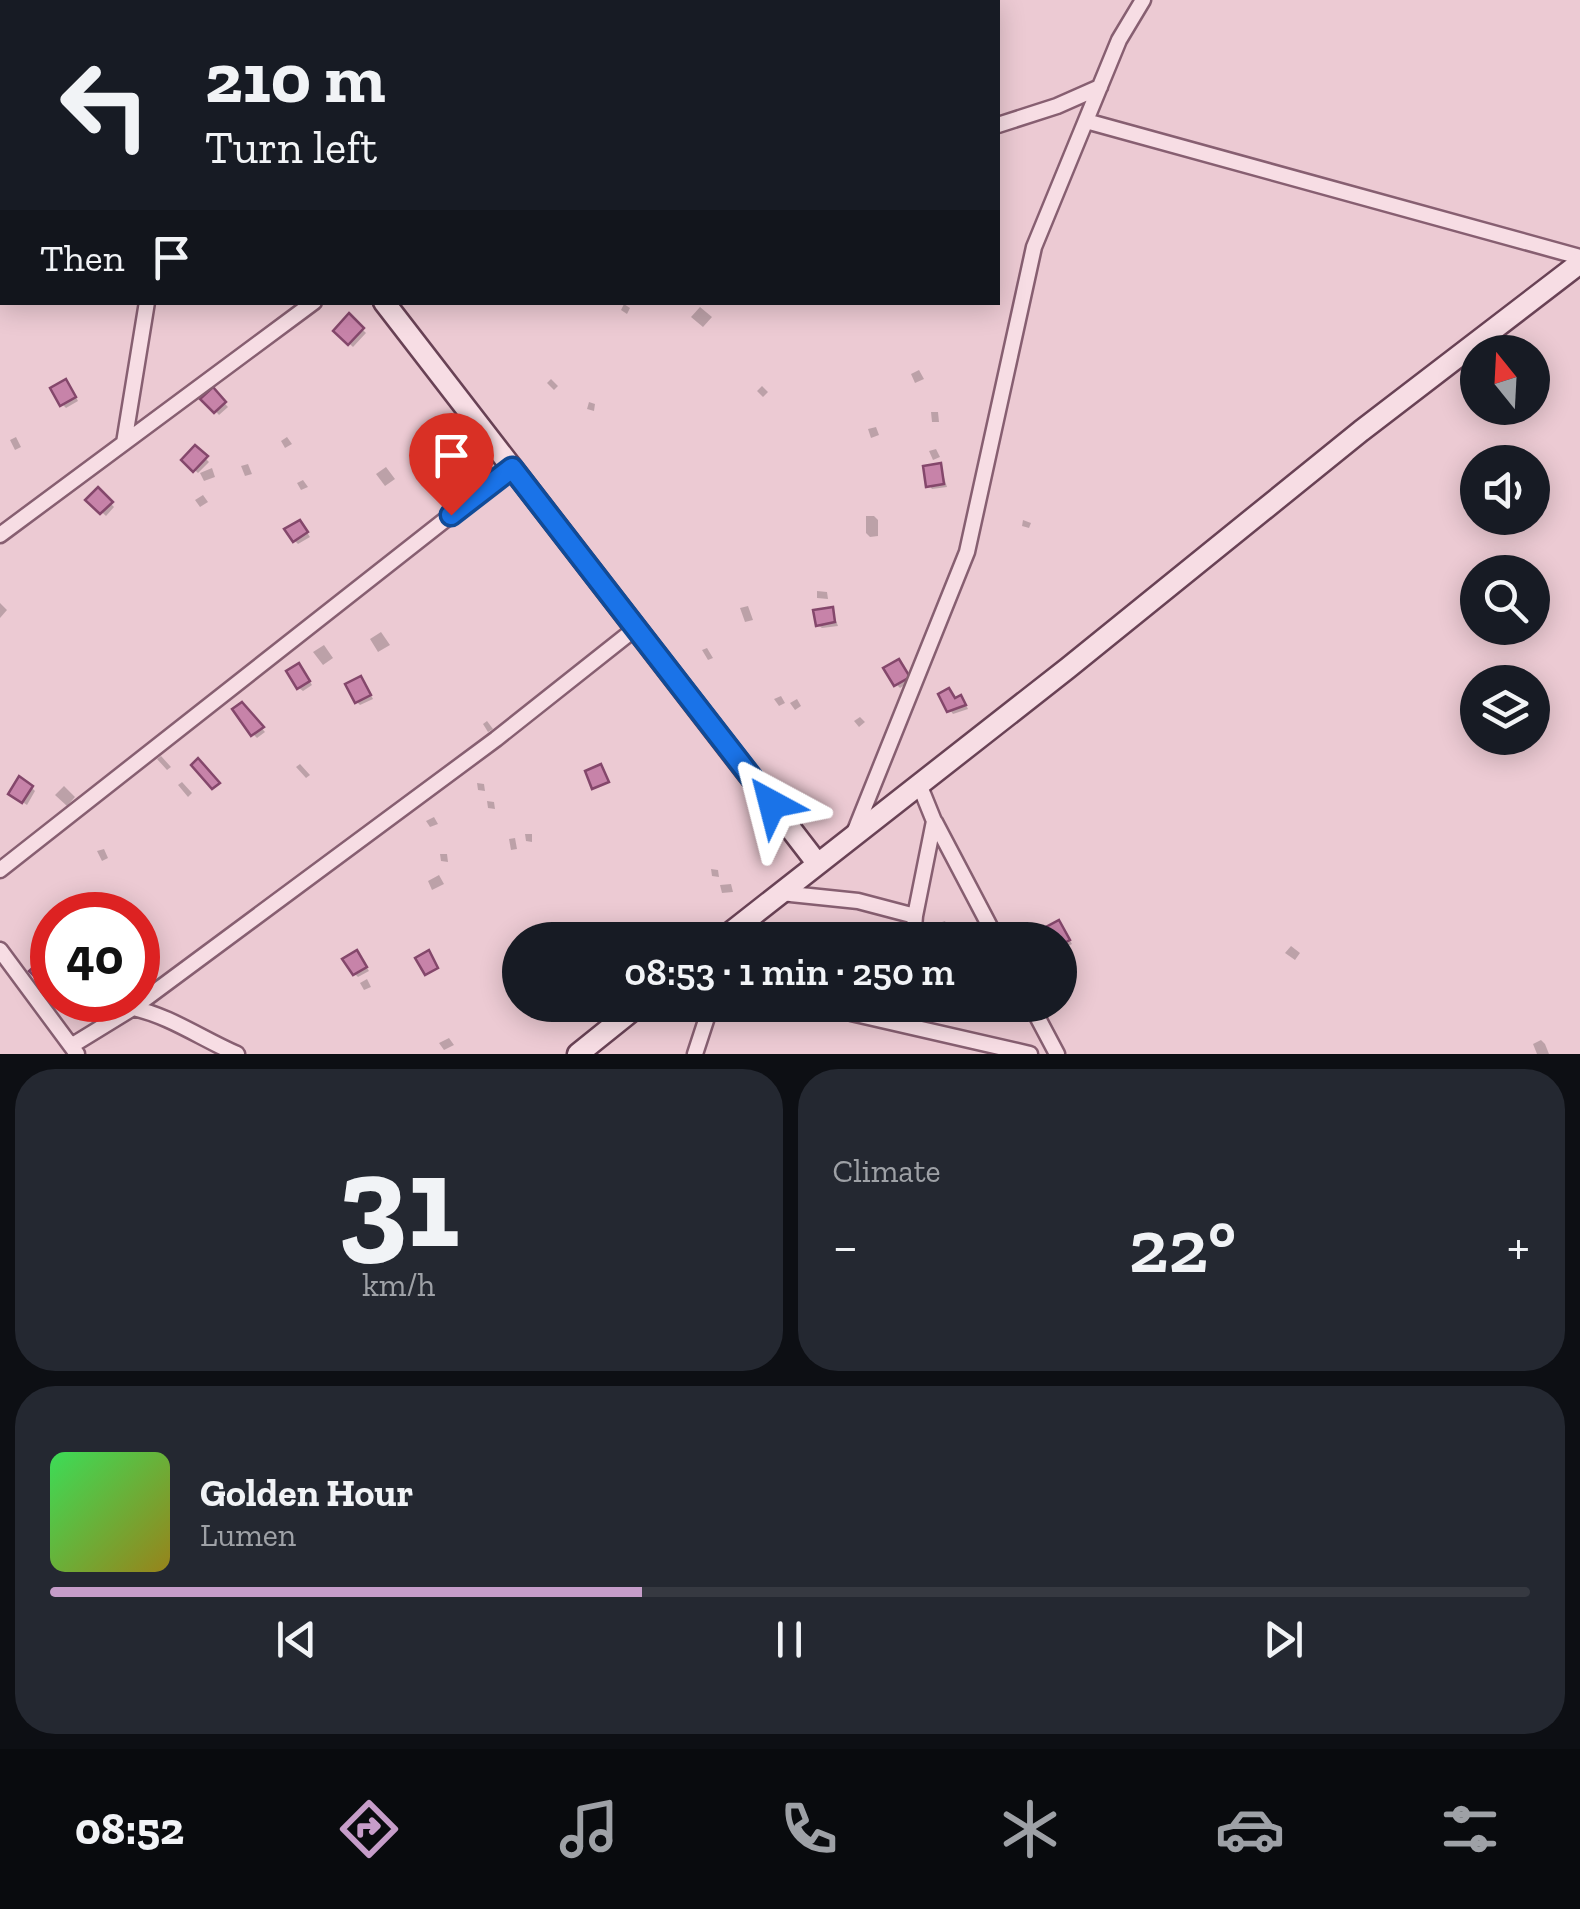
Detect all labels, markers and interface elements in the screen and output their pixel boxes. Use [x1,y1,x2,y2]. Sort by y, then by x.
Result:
text: 210 m [205,36,386,120]
icon: left [40,40,170,170]
text: Turn left [205,121,377,175]
icon: arrive [144,230,199,285]
text: Then [40,235,124,281]
north arrow [1460,335,1550,425]
map controls [1460,335,1550,755]
pin [409,413,494,516]
icon: arrive [424,428,479,483]
button: sound [1460,445,1550,535]
button: search [1460,555,1550,645]
button: layers [1460,665,1550,755]
position arrow [720,752,824,856]
speed limit sign: 40 [30,892,160,1022]
text: 08:53 · 1 min · 250 m [624,949,955,995]
text: 31 [338,1123,460,1279]
text: Climate [833,1152,941,1190]
text: 22° [1129,1201,1236,1291]
text: − [833,1213,858,1279]
text: + [1507,1213,1530,1279]
text: km/h [362,1266,435,1304]
text: Golden Hour [200,1470,413,1516]
text: Lumen [200,1516,296,1554]
icon: previous [269,1612,324,1667]
icon: pause [762,1612,817,1667]
icon: next [1256,1612,1311,1667]
icon: directions [334,1794,404,1864]
icon: music [554,1794,624,1864]
icon: phone [774,1794,844,1864]
icon: climate [995,1794,1065,1864]
icon: car [1215,1794,1285,1864]
icon: filters [1435,1794,1505,1864]
text: 08:52 [75,1802,184,1856]

